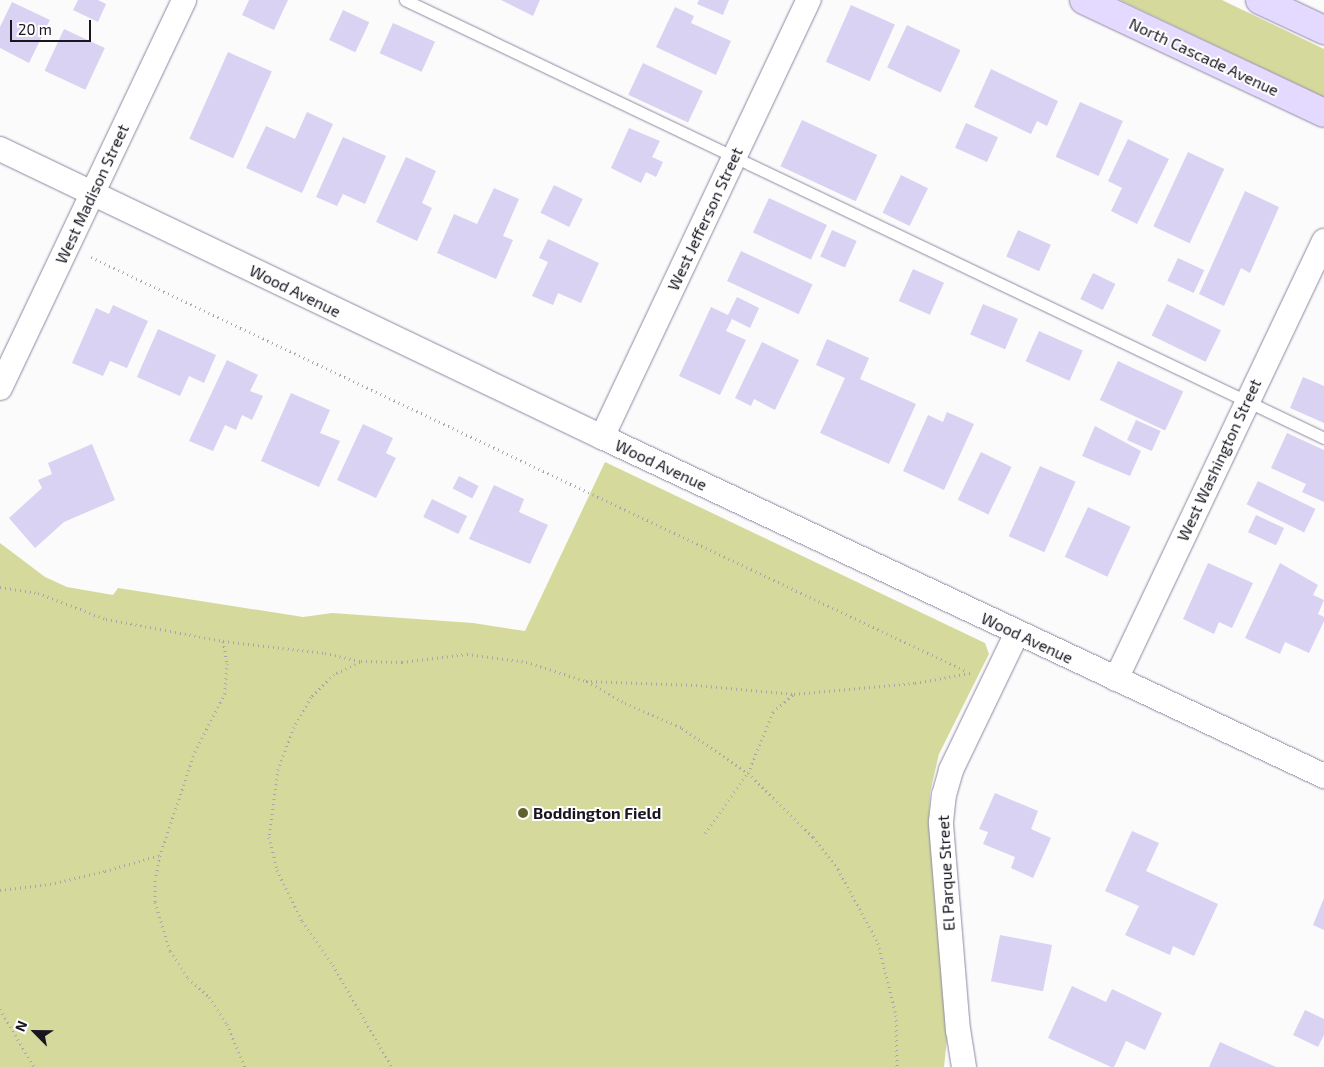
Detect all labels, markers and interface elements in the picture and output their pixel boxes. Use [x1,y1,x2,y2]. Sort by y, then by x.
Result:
scale bar [12,10,94,42]
street label: North Cascade Avenue [1126,14,1282,100]
text: 20 m [18,20,52,38]
street label: West Madison Street [51,121,133,267]
street label: West Jefferson Street [663,144,747,294]
street label: Wood Avenue [246,261,344,321]
street label: West Washington Street [1173,376,1265,544]
street label: Wood Avenue [612,435,710,495]
street label: Wood Avenue [978,608,1076,668]
place label: Boddington Field [533,803,661,823]
marker: Boddington Field [517,807,529,819]
street label: El Parque Street [933,814,959,932]
north arrow [10,1007,60,1057]
text: N [11,1018,31,1034]

